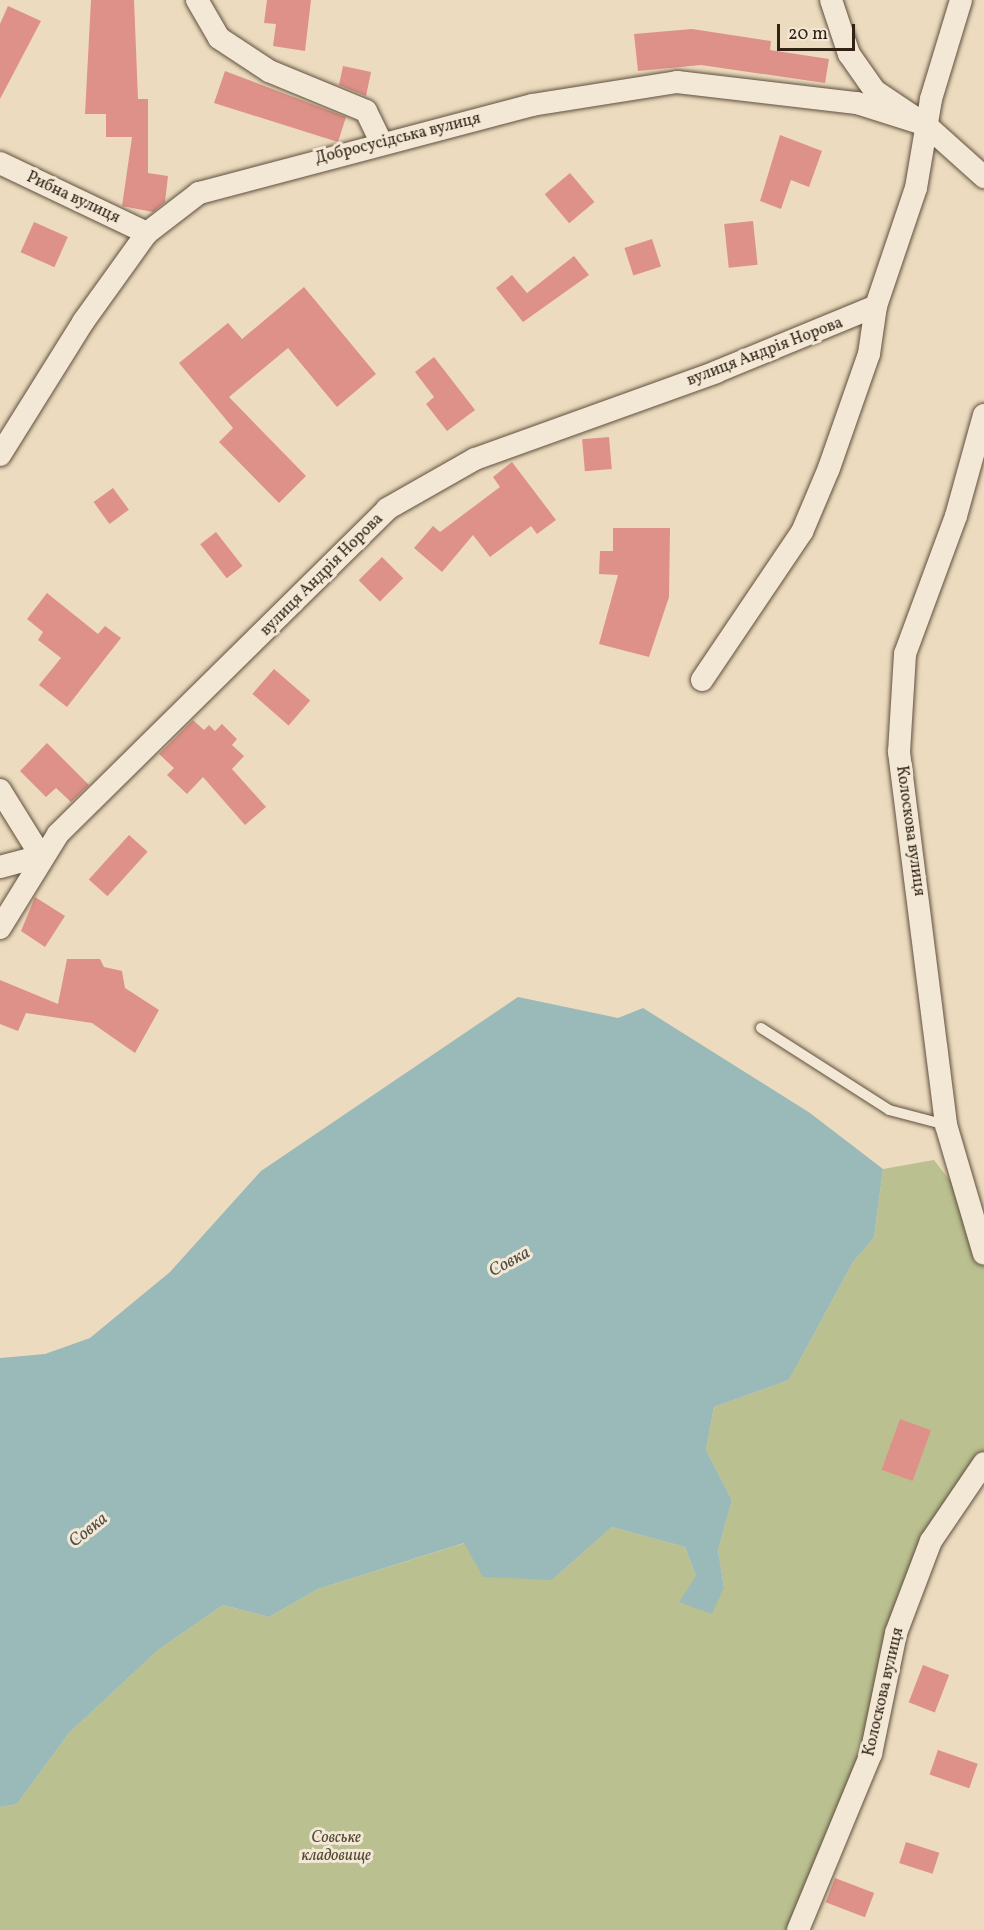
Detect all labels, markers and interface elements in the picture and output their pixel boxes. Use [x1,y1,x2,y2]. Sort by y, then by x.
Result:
scale bar [780,12,858,50]
text: 20 m [788,22,828,47]
street label: Добросусідська вулиця [313,109,483,169]
street label: Рибна вулиця [23,168,123,228]
street label: вулиця Андрія Норова [684,313,846,391]
street label: вулиця Андрія Норова [257,510,387,640]
street label: Колоскова вулиця [891,765,929,897]
water label: Совка [486,1243,534,1283]
water label: Совка [65,1509,113,1553]
street label: Колоскова вулиця [860,1626,908,1758]
park label: Совське кладовище [301,1828,371,1866]

